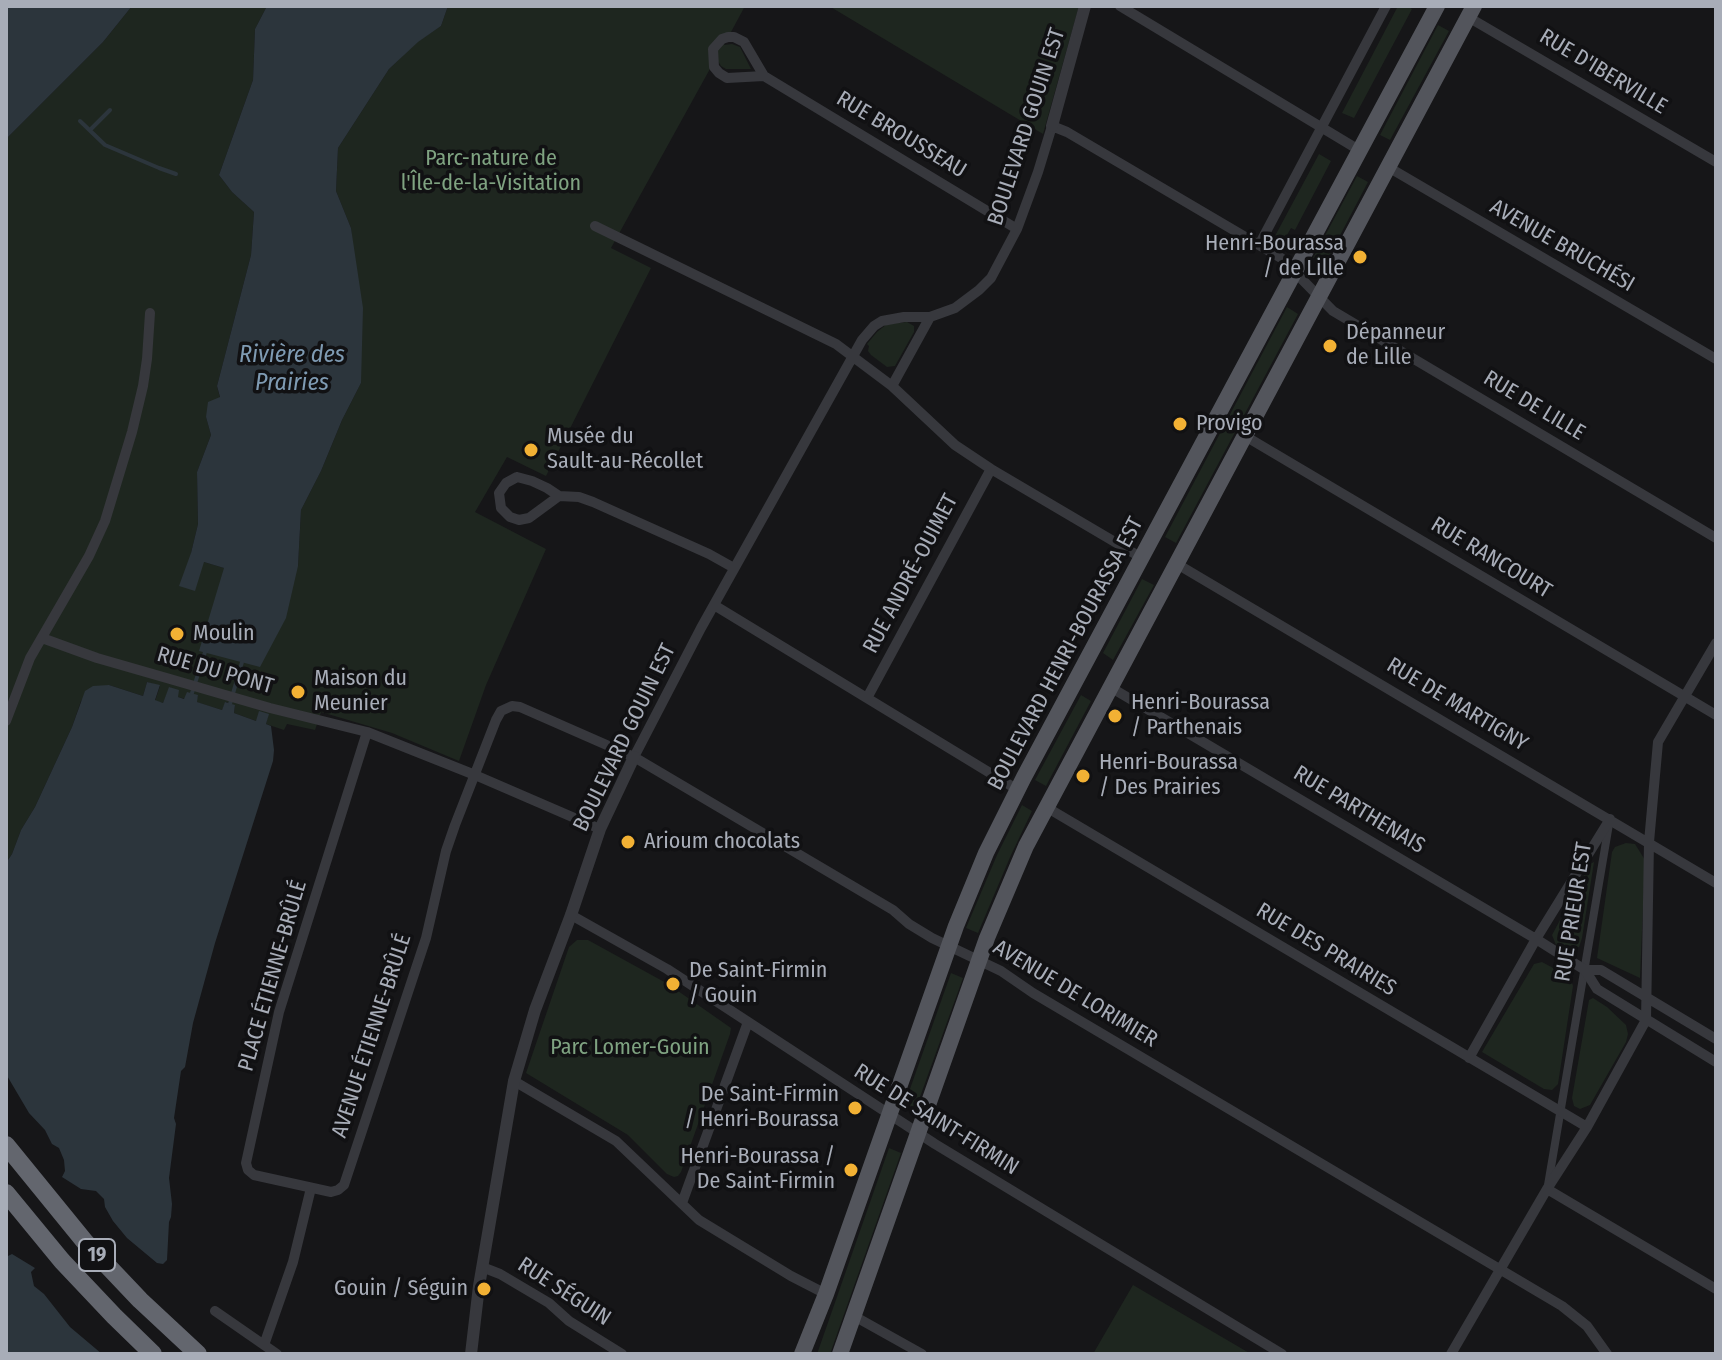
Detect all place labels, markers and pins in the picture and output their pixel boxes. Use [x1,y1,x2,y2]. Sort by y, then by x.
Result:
place label: Henri-Bourassa / de Lille [1205,231,1344,282]
marker: Henri-Bourassa / de Lille [1351,248,1369,266]
place label: Dépanneur de Lille [1346,320,1445,372]
marker: Dépanneur de Lille [1321,337,1339,355]
place label: Provigo [1196,411,1263,437]
marker: Provigo [1171,415,1189,433]
place label: Musée du Sault-au-Récollet [547,424,703,476]
marker: Musée du Sault-au-Récollet [522,441,540,459]
place label: Moulin [193,621,255,647]
marker: Moulin [168,625,186,643]
place label: Maison du Meunier [314,666,407,718]
marker: Maison du Meunier [289,683,307,701]
place label: Henri-Bourassa / Parthenais [1131,690,1270,742]
marker: Henri-Bourassa / Parthenais [1106,707,1124,725]
place label: Henri-Bourassa / Des Prairies [1099,750,1238,802]
marker: Henri-Bourassa / Des Prairies [1074,767,1092,785]
place label: Arioum chocolats [644,829,800,855]
marker: Arioum chocolats [619,833,637,851]
place label: De Saint-Firmin / Gouin [689,958,827,1010]
marker: De Saint-Firmin / Gouin [664,975,682,993]
place label: De Saint-Firmin / Henri-Bourassa [684,1082,839,1134]
marker: De Saint-Firmin / Henri-Bourassa [846,1099,864,1117]
place label: Henri-Bourassa / De Saint-Firmin [680,1144,835,1196]
marker: Henri-Bourassa / De Saint-Firmin [842,1161,860,1179]
place label: Gouin / Séguin [334,1276,468,1302]
marker: Gouin / Séguin [475,1280,493,1298]

